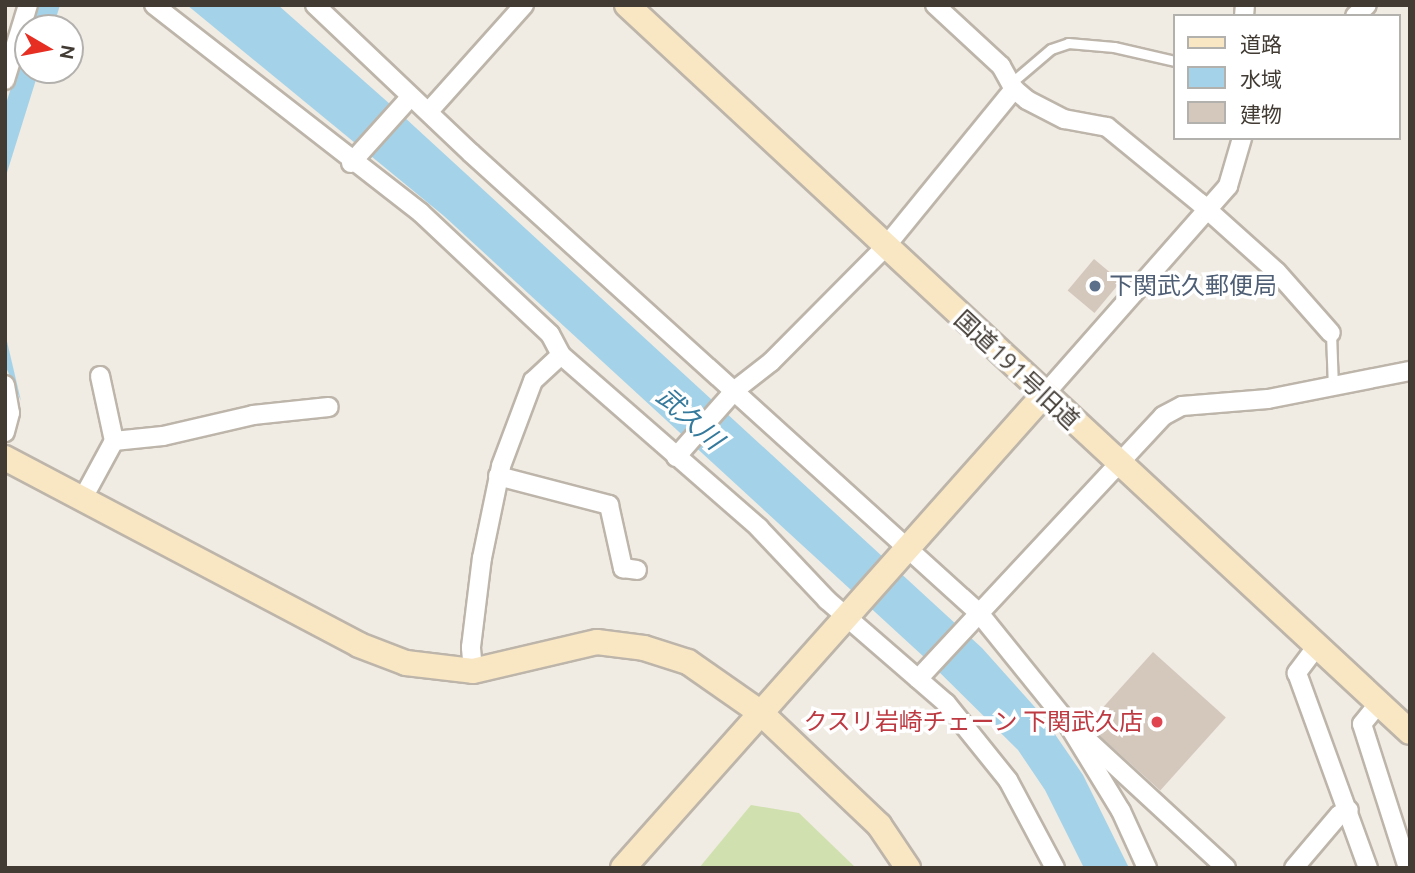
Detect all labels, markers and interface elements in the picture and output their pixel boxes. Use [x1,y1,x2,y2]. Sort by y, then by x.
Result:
north arrow [14,14,84,84]
legend [1174,14,1401,140]
text: 道路 [1240,32,1282,56]
text: N [56,43,80,61]
text: 水域 [1240,67,1282,91]
text: 建物 [1240,102,1282,126]
place label: 下関武久郵便局 [1109,272,1277,300]
marker: 下関武久郵便局 [1087,278,1103,294]
street label: 国道191号旧道 [948,305,1086,435]
water label: 武久川 [651,380,729,456]
place label: クスリ岩崎チェーン 下関武久店 [802,708,1143,736]
marker: クスリ岩崎チェーン 下関武久店 [1149,714,1165,730]

